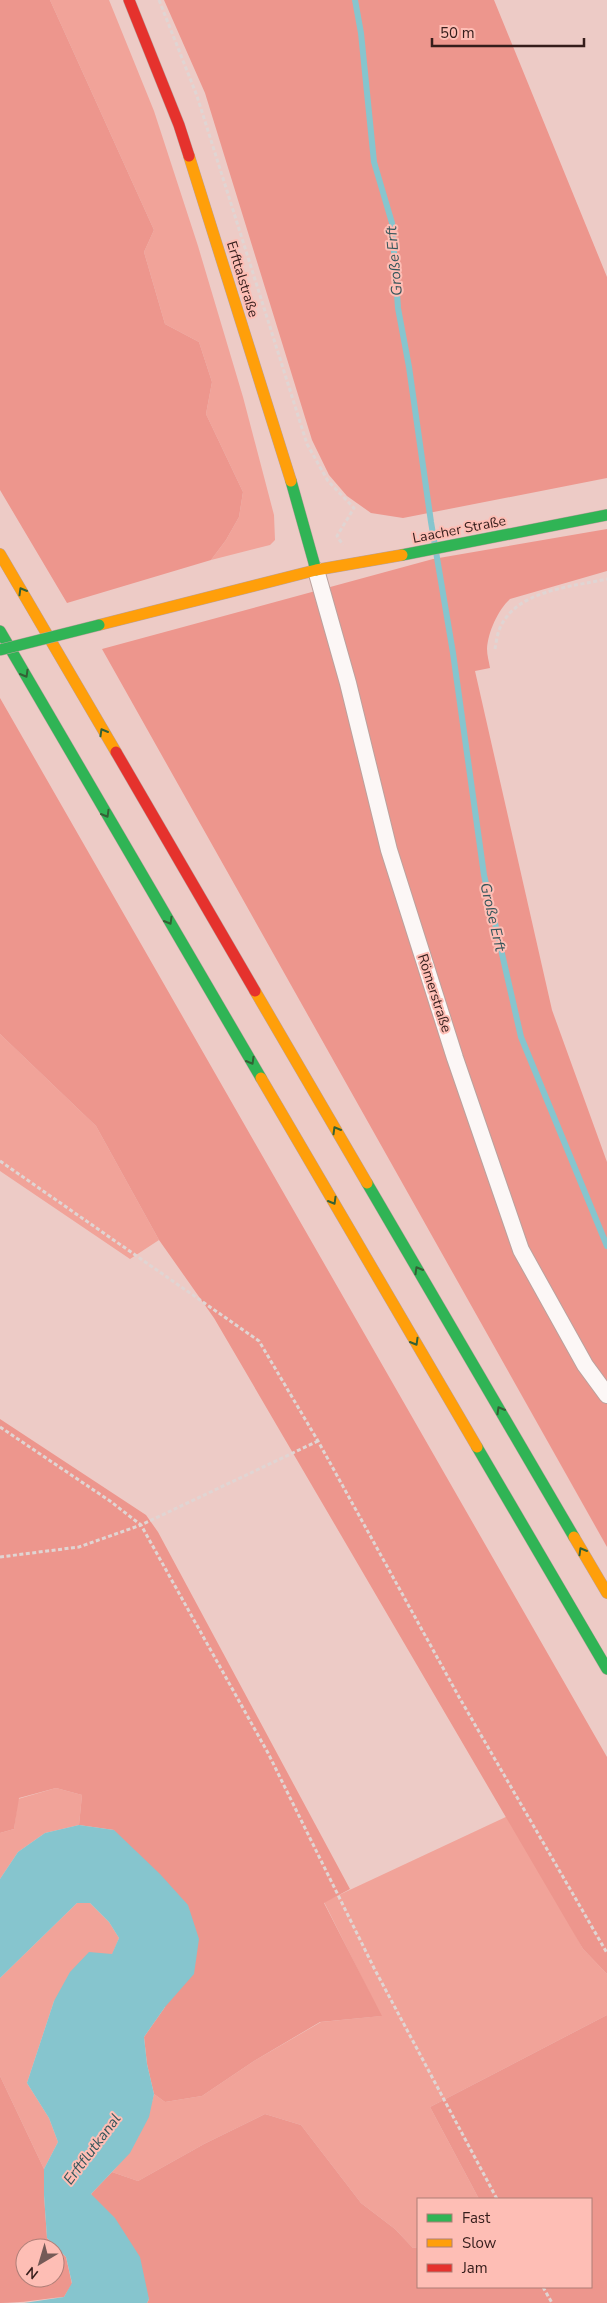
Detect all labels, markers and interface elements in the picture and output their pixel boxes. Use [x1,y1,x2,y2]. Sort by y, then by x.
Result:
scale bar [432,15,584,47]
text: 50 m [440,23,475,43]
water label: Große Erft [381,225,407,297]
street label: Erfttalstraße [222,239,263,320]
street label: Laacher Straße [411,511,507,548]
one-way arrow [18,588,28,597]
one-way arrow [18,668,28,677]
one-way arrow [99,729,109,738]
one-way arrow [100,809,110,818]
water label: Große Erft [475,881,511,954]
one-way arrow [162,915,172,924]
street label: Römerstraße [413,952,456,1035]
one-way arrow [244,1056,254,1065]
one-way arrow [332,1127,342,1136]
one-way arrow [326,1196,336,1205]
one-way arrow [414,1267,424,1276]
one-way arrow [409,1336,419,1345]
one-way arrow [497,1407,507,1416]
one-way arrow [579,1547,589,1556]
water label: Erftflutkanal [59,2110,125,2188]
legend [417,2198,592,2288]
text: Fast [462,2208,491,2228]
text: Slow [462,2233,497,2253]
north arrow [15,2238,65,2288]
text: Jam [461,2258,488,2278]
text: N [22,2262,42,2284]

